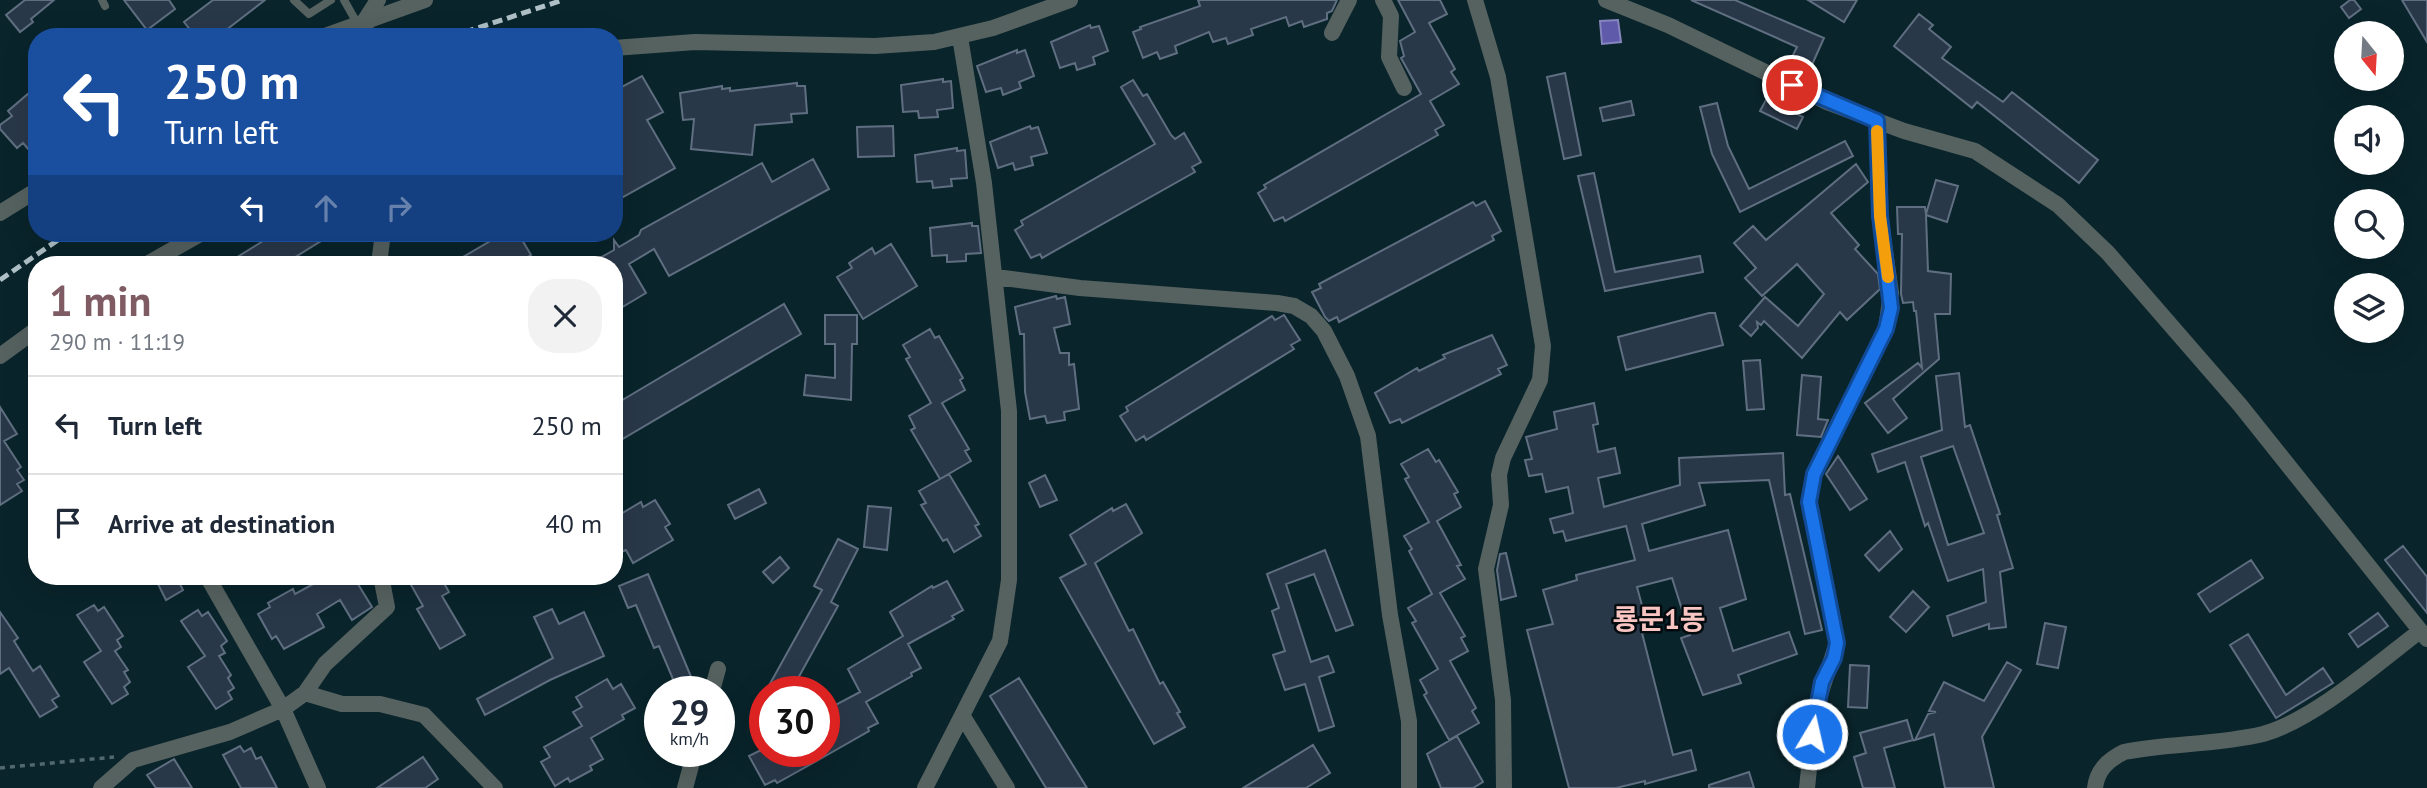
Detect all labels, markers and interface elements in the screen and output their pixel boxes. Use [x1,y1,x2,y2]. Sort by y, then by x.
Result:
north arrow [2334,21,2404,91]
map controls [2334,21,2404,343]
text: 250 m [164,49,299,113]
pin [1762,55,1822,115]
icon: left [49,56,140,147]
icon: arrive [1773,66,1811,104]
button: sound [2334,105,2404,175]
text: Turn left [164,111,279,153]
icon: left [234,189,272,227]
icon: ahead [307,189,345,227]
icon: right [380,189,418,227]
button: search [2334,189,2404,259]
text: 1 min [49,273,151,328]
button: layers [2334,273,2404,343]
button: close [528,279,602,353]
text: 290 m · 11:19 [49,327,185,356]
icon: left [49,406,87,444]
text: Turn left [108,409,202,442]
text: 250 m [531,409,602,442]
icon: arrive [49,504,87,542]
text: Arrive at destination [108,507,335,540]
text: 40 m [546,507,602,540]
district label: 룡문1동 [1612,600,1706,637]
speed limit sign: 30 [749,676,840,767]
text: 29 [670,689,709,735]
position arrow [1775,697,1849,771]
text: km/h [670,727,709,750]

